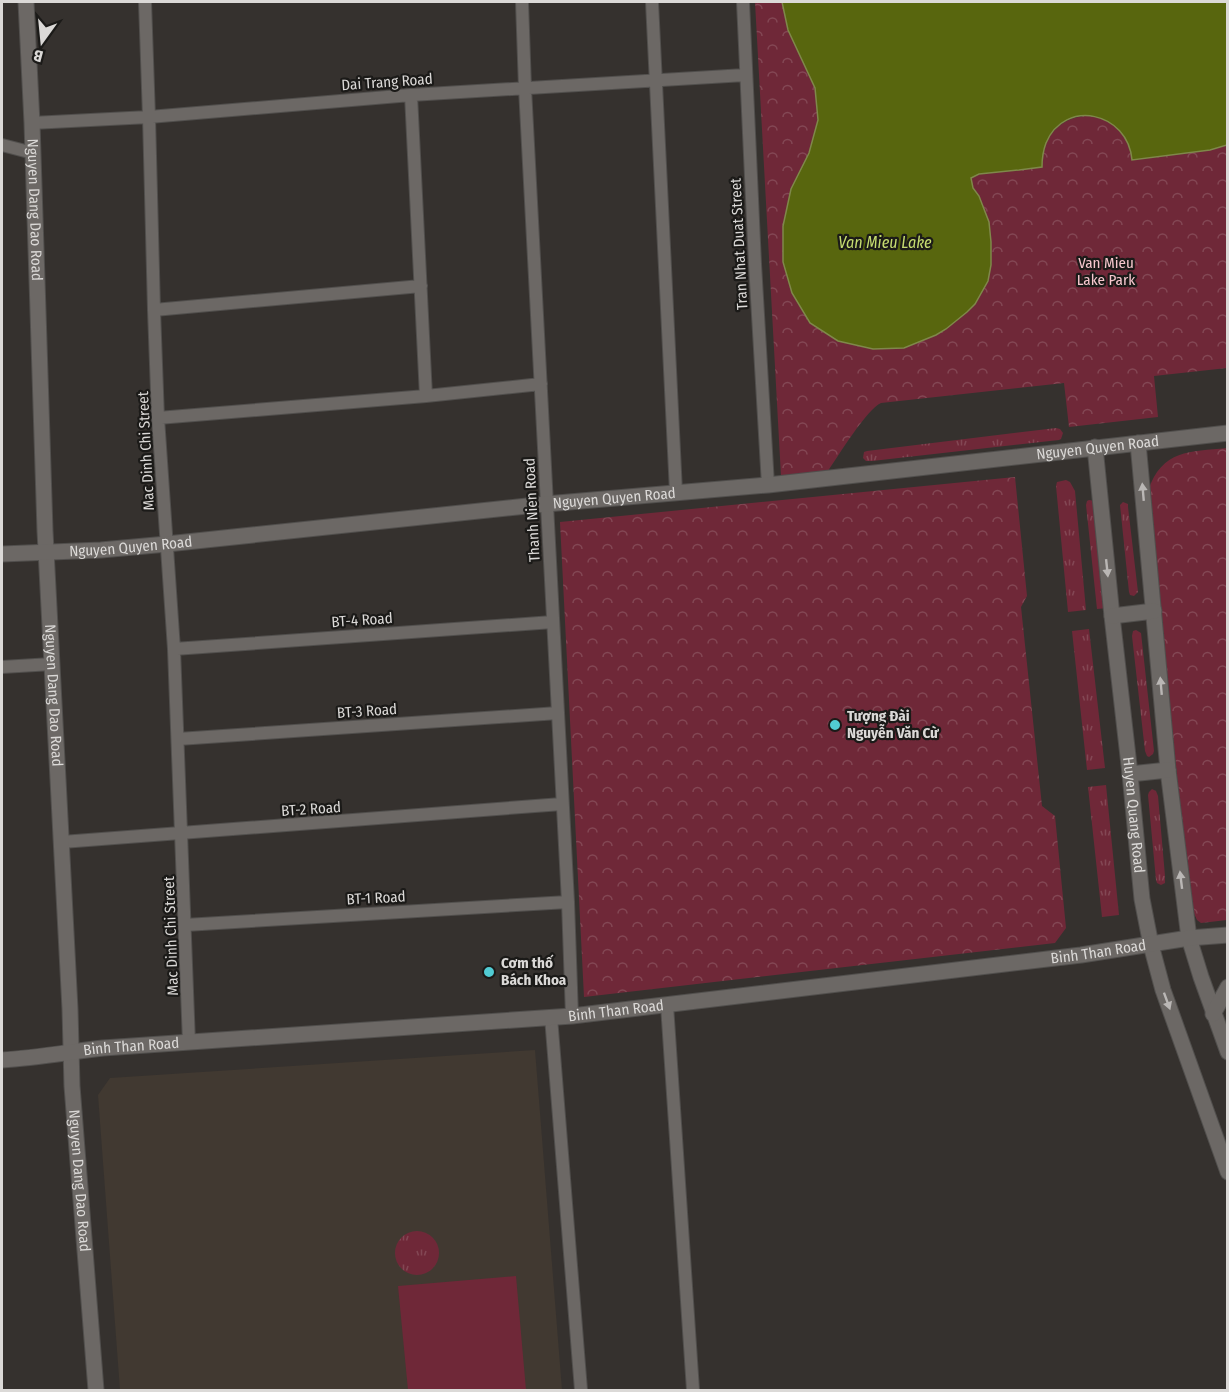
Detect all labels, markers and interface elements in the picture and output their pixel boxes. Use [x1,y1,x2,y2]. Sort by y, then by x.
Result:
north arrow [12,12,72,72]
text: B [31,46,45,66]
street label: Dai Trang Road [341,70,433,94]
street label: Nguyen Dang Dao Road [24,138,46,281]
street label: Tran Nhat Duat Street [727,177,751,310]
water label: Van Mieu Lake [838,233,932,252]
park label: Van Mieu Lake Park [1077,254,1135,289]
street label: Mac Dinh Chi Street [134,391,158,511]
street label: Nguyen Quyen Road [1035,432,1160,464]
street label: Thanh Nien Road [520,457,544,563]
one-way arrow [1138,483,1148,502]
street label: Nguyen Quyen Road [552,484,676,512]
street label: Nguyen Quyen Road [69,532,193,560]
one-way arrow [1102,559,1112,578]
street label: BT-4 Road [331,609,393,631]
street label: Nguyen Dang Dao Road [41,624,66,767]
one-way arrow [1156,677,1166,696]
street label: BT-3 Road [336,700,398,722]
place label: Tượng Đài Nguyễn Văn Cừ [847,707,940,742]
marker: Tượng Đài Nguyễn Văn Cừ [828,718,842,732]
street label: Huyen Quang Road [1119,756,1148,874]
street label: BT-2 Road [280,798,342,820]
one-way arrow [1177,871,1186,890]
street label: Mac Dinh Chi Street [160,876,182,996]
street label: BT-1 Road [346,887,406,909]
street label: Binh Than Road [1050,936,1147,968]
place label: Cơm thố Bách Khoa [501,954,567,989]
marker: Cơm thố Bách Khoa [482,965,496,979]
one-way arrow [1162,992,1172,1010]
street label: Binh Than Road [567,996,665,1025]
street label: Binh Than Road [82,1034,180,1059]
street label: Nguyen Dang Dao Road [65,1109,94,1252]

